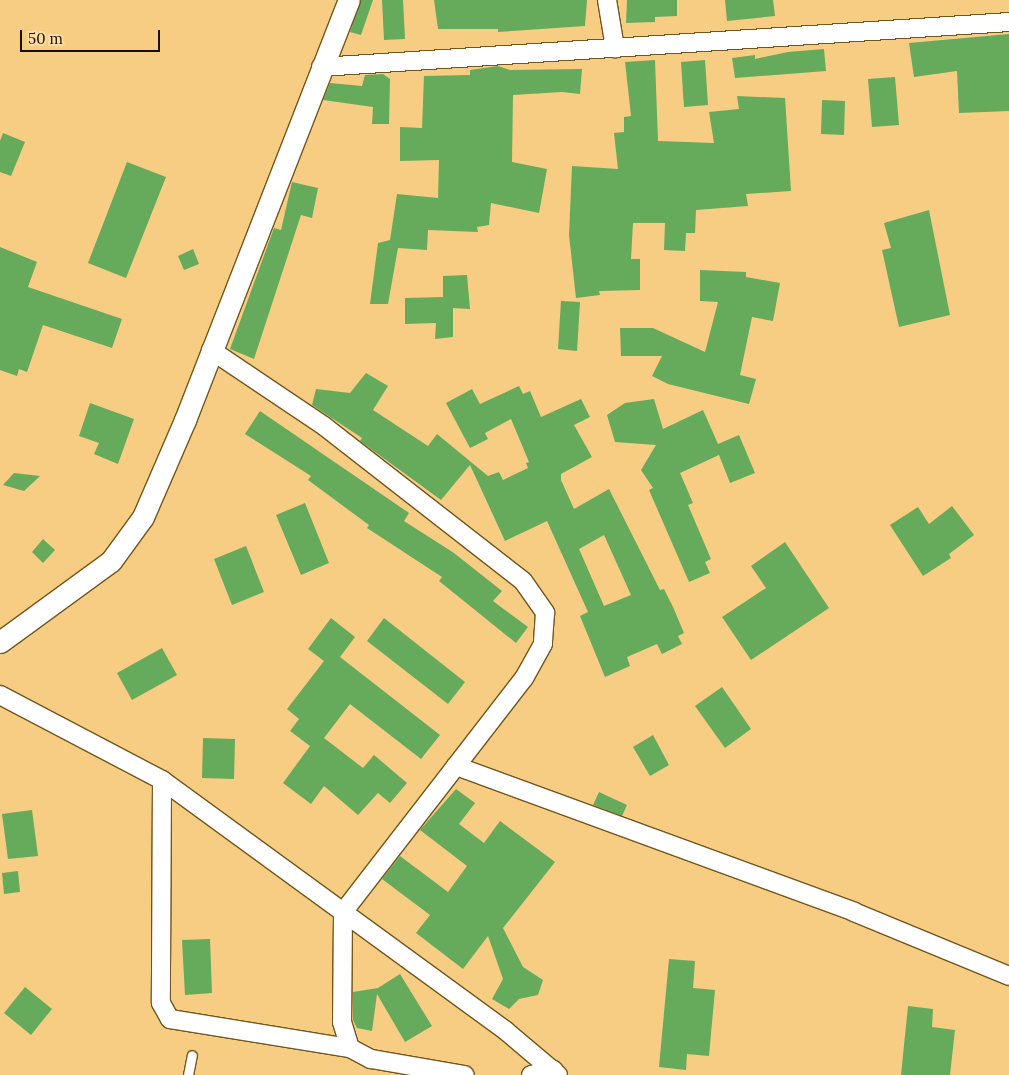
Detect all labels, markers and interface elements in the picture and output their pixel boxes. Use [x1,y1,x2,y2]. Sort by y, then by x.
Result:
scale bar [22,20,162,52]
text: 50 m [28,29,63,48]

